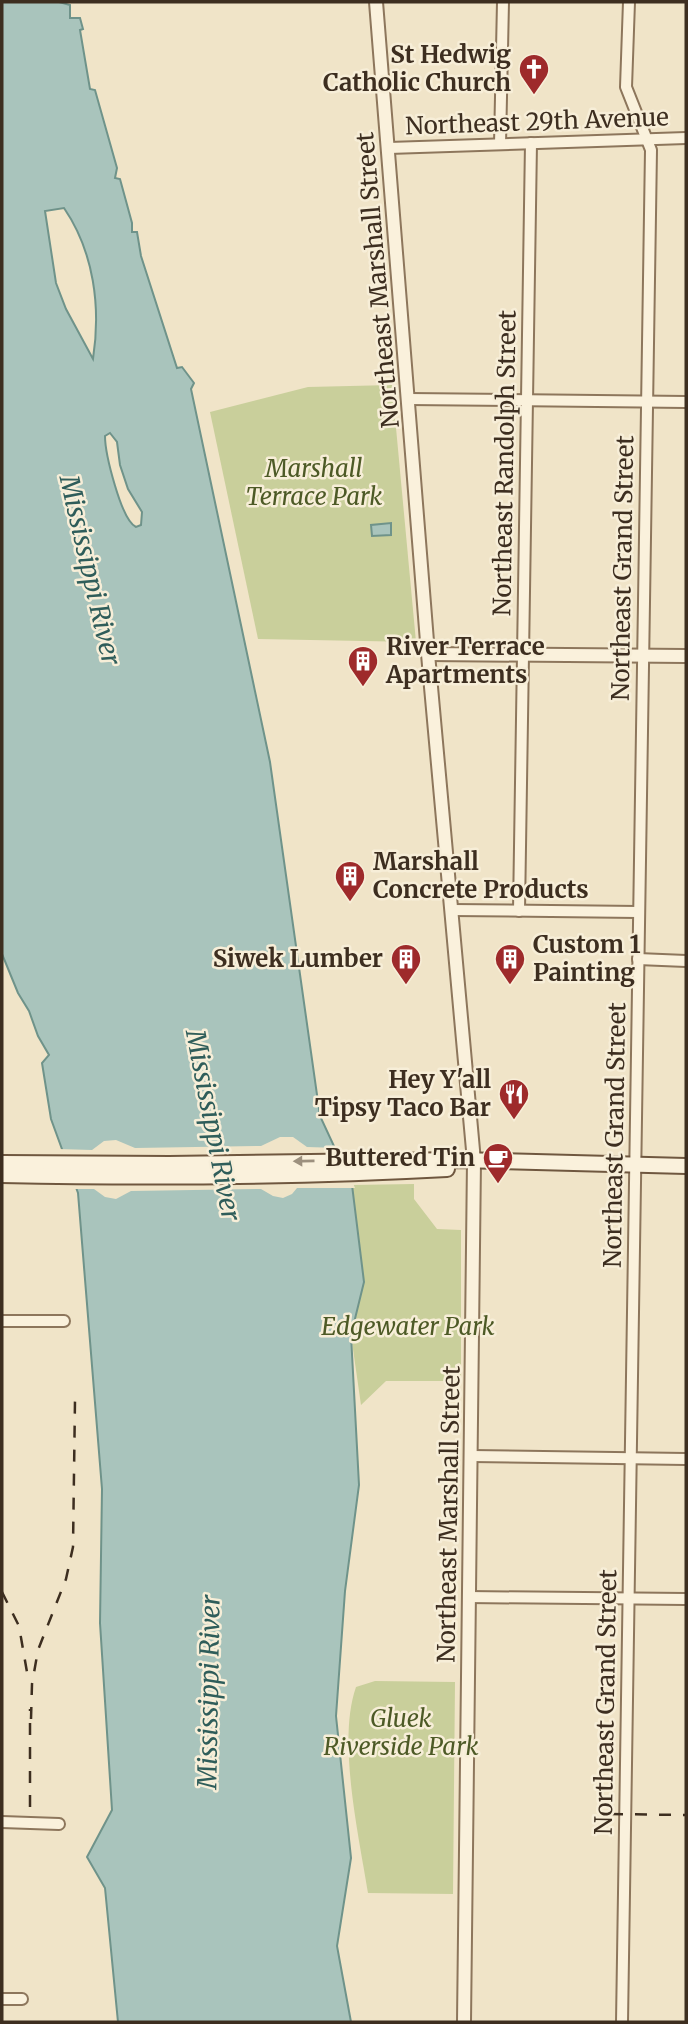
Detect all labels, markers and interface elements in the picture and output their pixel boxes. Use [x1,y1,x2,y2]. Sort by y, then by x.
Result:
place label: St Hedwig Catholic Church [323,39,511,98]
church icon: St Hedwig Catholic Church [517,52,551,96]
street label: Northeast 29th Avenue [405,101,669,142]
street label: Northeast Marshall Street [349,130,406,429]
street label: Northeast Randolph Street [486,309,523,616]
street label: Northeast Grand Street [605,434,640,701]
park label: Marshall Terrace Park [246,453,382,512]
water label: Mississippi River [52,471,129,669]
place label: River Terrace Apartments [385,631,545,690]
building icon: River Terrace Apartments [346,644,380,688]
place label: Marshall Concrete Products [373,846,589,905]
building icon: Marshall Concrete Products [333,859,367,903]
place label: Custom 1 Painting [533,929,641,988]
building icon: Siwek Lumber [389,942,423,986]
building icon: Custom 1 Painting [493,942,527,986]
place label: Siwek Lumber [213,943,383,974]
street label: Northeast Grand Street [597,1001,632,1268]
water label: Mississippi River [179,1025,248,1224]
place label: Hey Y'all Tipsy Taco Bar [315,1064,491,1123]
restaurant icon: Hey Y'all Tipsy Taco Bar [497,1077,531,1121]
cafe icon: Buttered Tin [481,1141,515,1185]
place label: Buttered Tin [325,1142,475,1173]
one-way arrow [293,1155,315,1167]
park label: Edgewater Park [321,1311,495,1342]
street label: Northeast Marshall Street [430,1365,467,1663]
street label: Northeast Grand Street [588,1568,623,1835]
water label: Mississippi River [190,1594,227,1790]
park label: Gluek Riverside Park [323,1703,479,1762]

